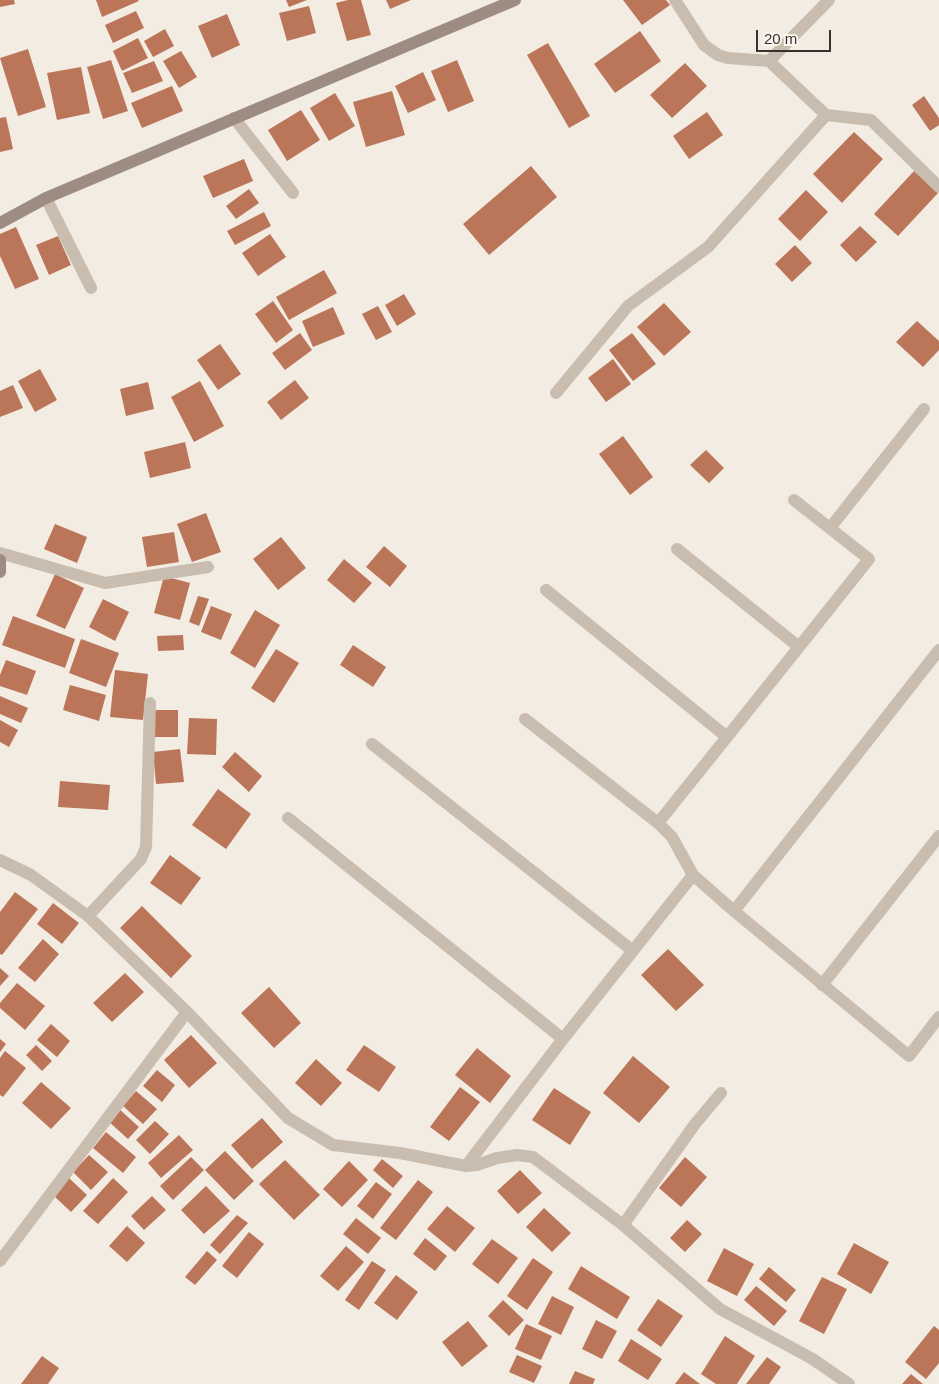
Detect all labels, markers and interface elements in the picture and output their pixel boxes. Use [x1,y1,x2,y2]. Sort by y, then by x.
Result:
scale bar [759,20,834,52]
text: 20 m [764,30,797,47]

